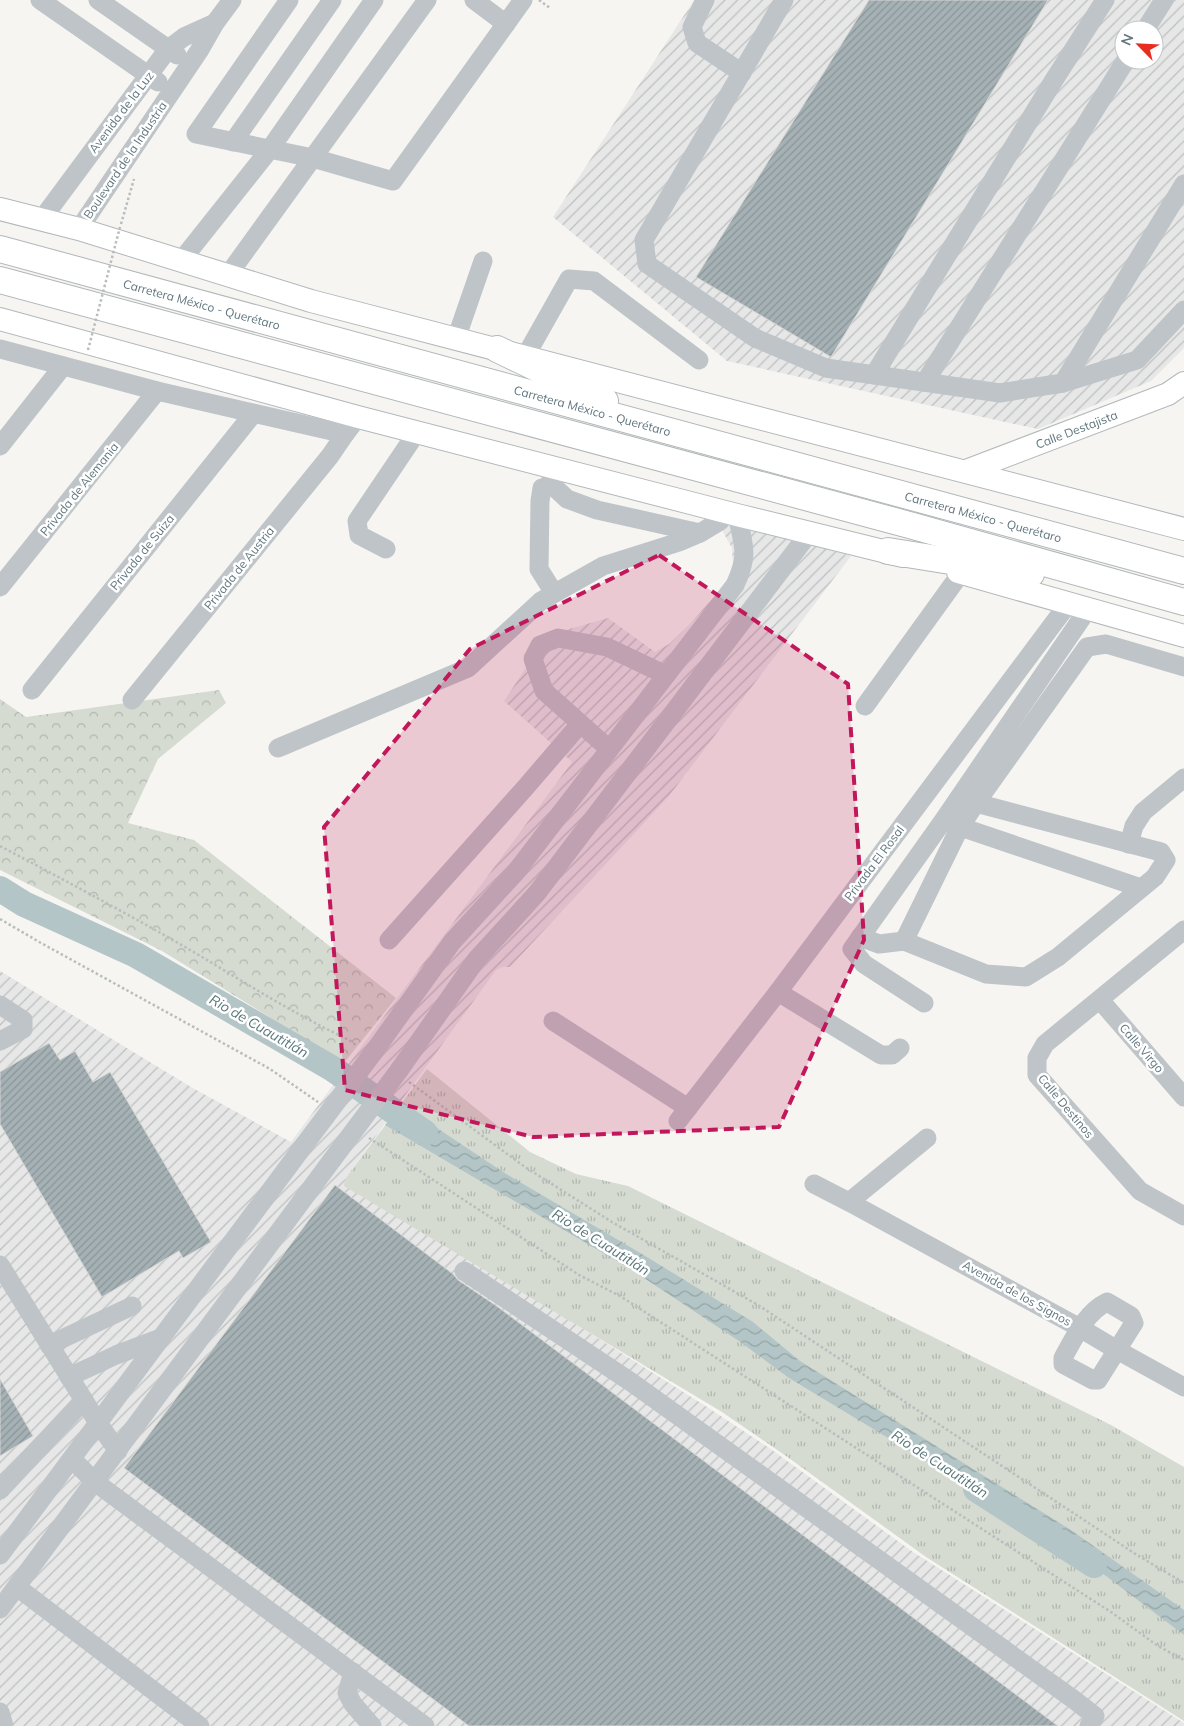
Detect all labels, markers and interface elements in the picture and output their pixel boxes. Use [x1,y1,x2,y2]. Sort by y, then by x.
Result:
north arrow [1114,20,1164,70]
text: N [1117,31,1137,48]
street label: Avenida de la Luz [85,68,157,156]
street label: Boulevard de la Industria [80,99,170,221]
street label: Carretera México - Querétaro [122,275,282,332]
street label: Carretera México - Querétaro [512,382,673,439]
street label: Calle Destajista [1033,407,1119,451]
street label: Privada de Alemania [37,439,121,539]
street label: Carretera México - Querétaro [903,488,1064,545]
street label: Privada de Suiza [107,511,177,593]
street label: Privada de Austria [201,523,277,613]
street label: Privada El Rosal [841,823,907,903]
water label: Rio de Cuautitlán [206,990,312,1062]
street label: Calle Virgo [1117,1020,1167,1076]
street label: Calle Destinos [1035,1071,1097,1141]
water label: Rio de Cuautitlán [549,1205,653,1279]
street label: Avenida de los Signos [960,1257,1074,1329]
water label: Rio de Cuautitlán [888,1426,992,1502]

